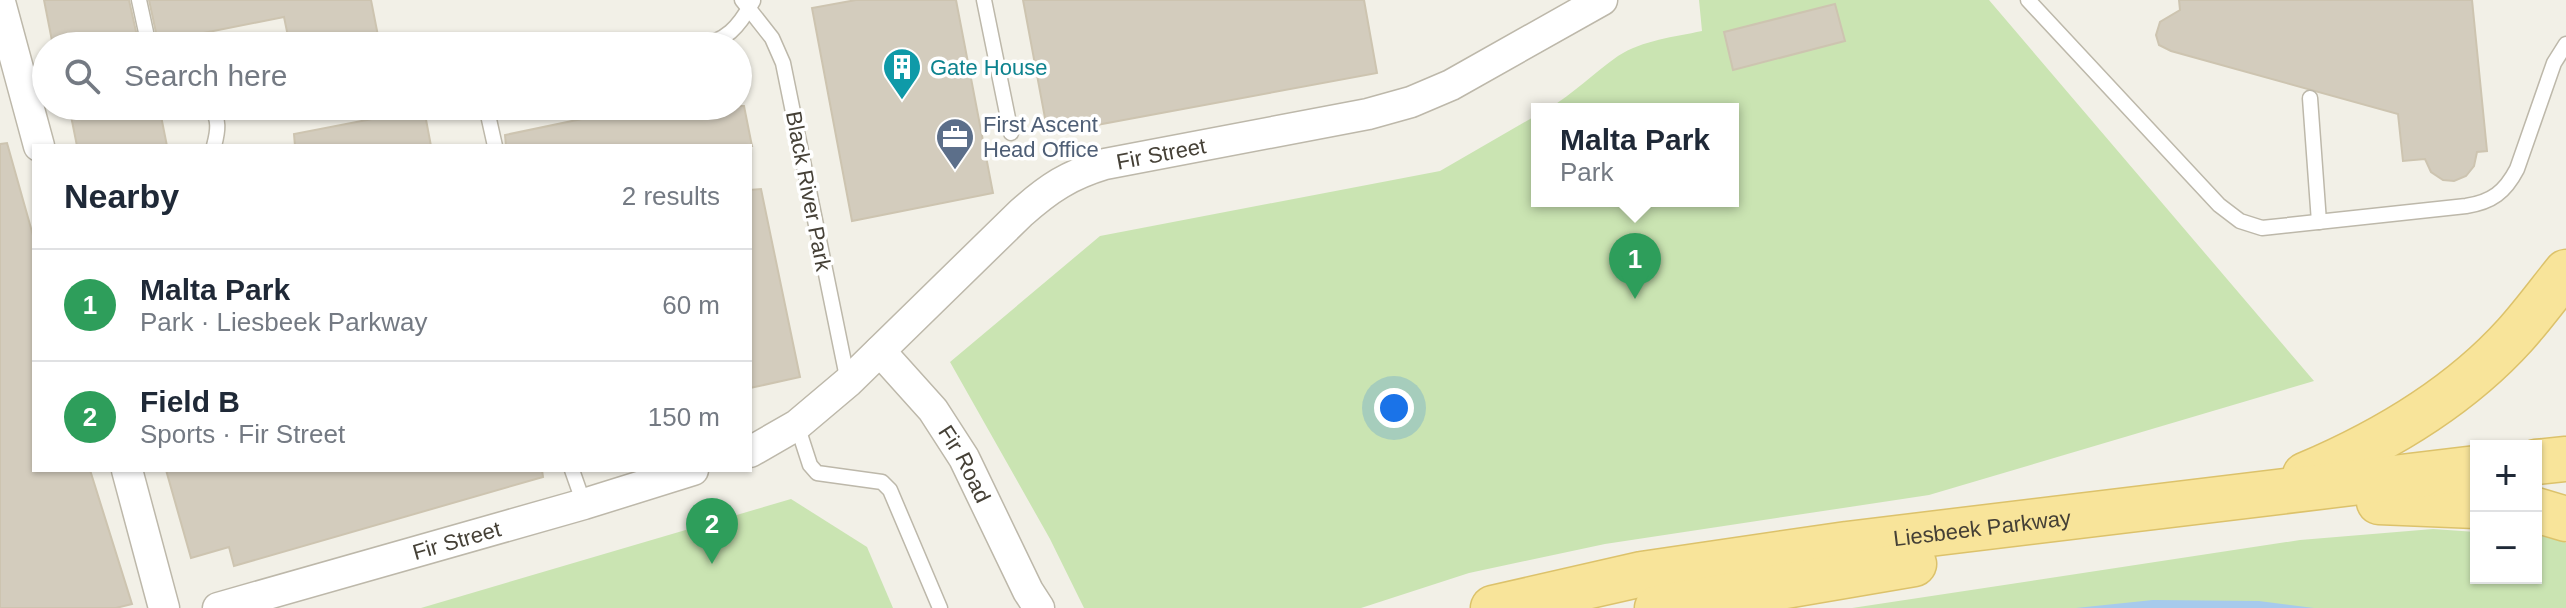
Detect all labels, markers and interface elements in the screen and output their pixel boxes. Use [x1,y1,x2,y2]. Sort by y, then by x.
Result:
search box [32,32,752,120]
building icon: Gate House [881,46,923,101]
icon: search [60,54,104,98]
place label: Gate House [930,55,1047,80]
text: Search here [124,59,287,92]
popup [1531,103,1739,207]
street label: Black River Park [781,109,836,274]
place label: First Ascent Head Office [983,112,1099,162]
office icon: First Ascent Head Office [934,116,976,171]
text: Malta Park [1560,123,1710,156]
street label: Fir Street [1114,133,1208,175]
text: Park [1560,157,1613,187]
text: Nearby [64,177,179,215]
text: 2 results [622,181,720,211]
pin: 1 [1609,233,1661,299]
text: Malta Park [140,273,290,306]
text: 1 [83,290,97,320]
text: 60 m [662,290,720,320]
text: Park · Liesbeek Parkway [140,307,428,337]
text: Field B [140,385,240,418]
your location [1374,388,1414,428]
text: 2 [83,402,97,432]
text: 150 m [648,402,720,432]
text: Sports · Fir Street [140,419,345,449]
street label: Fir Road [933,421,996,507]
map controls [2470,440,2542,584]
button: + [2470,440,2542,512]
pin: 2 [686,498,738,564]
street label: Liesbeek Parkway [1892,505,2072,551]
button: − [2470,512,2542,584]
street label: Fir Street [410,516,504,565]

